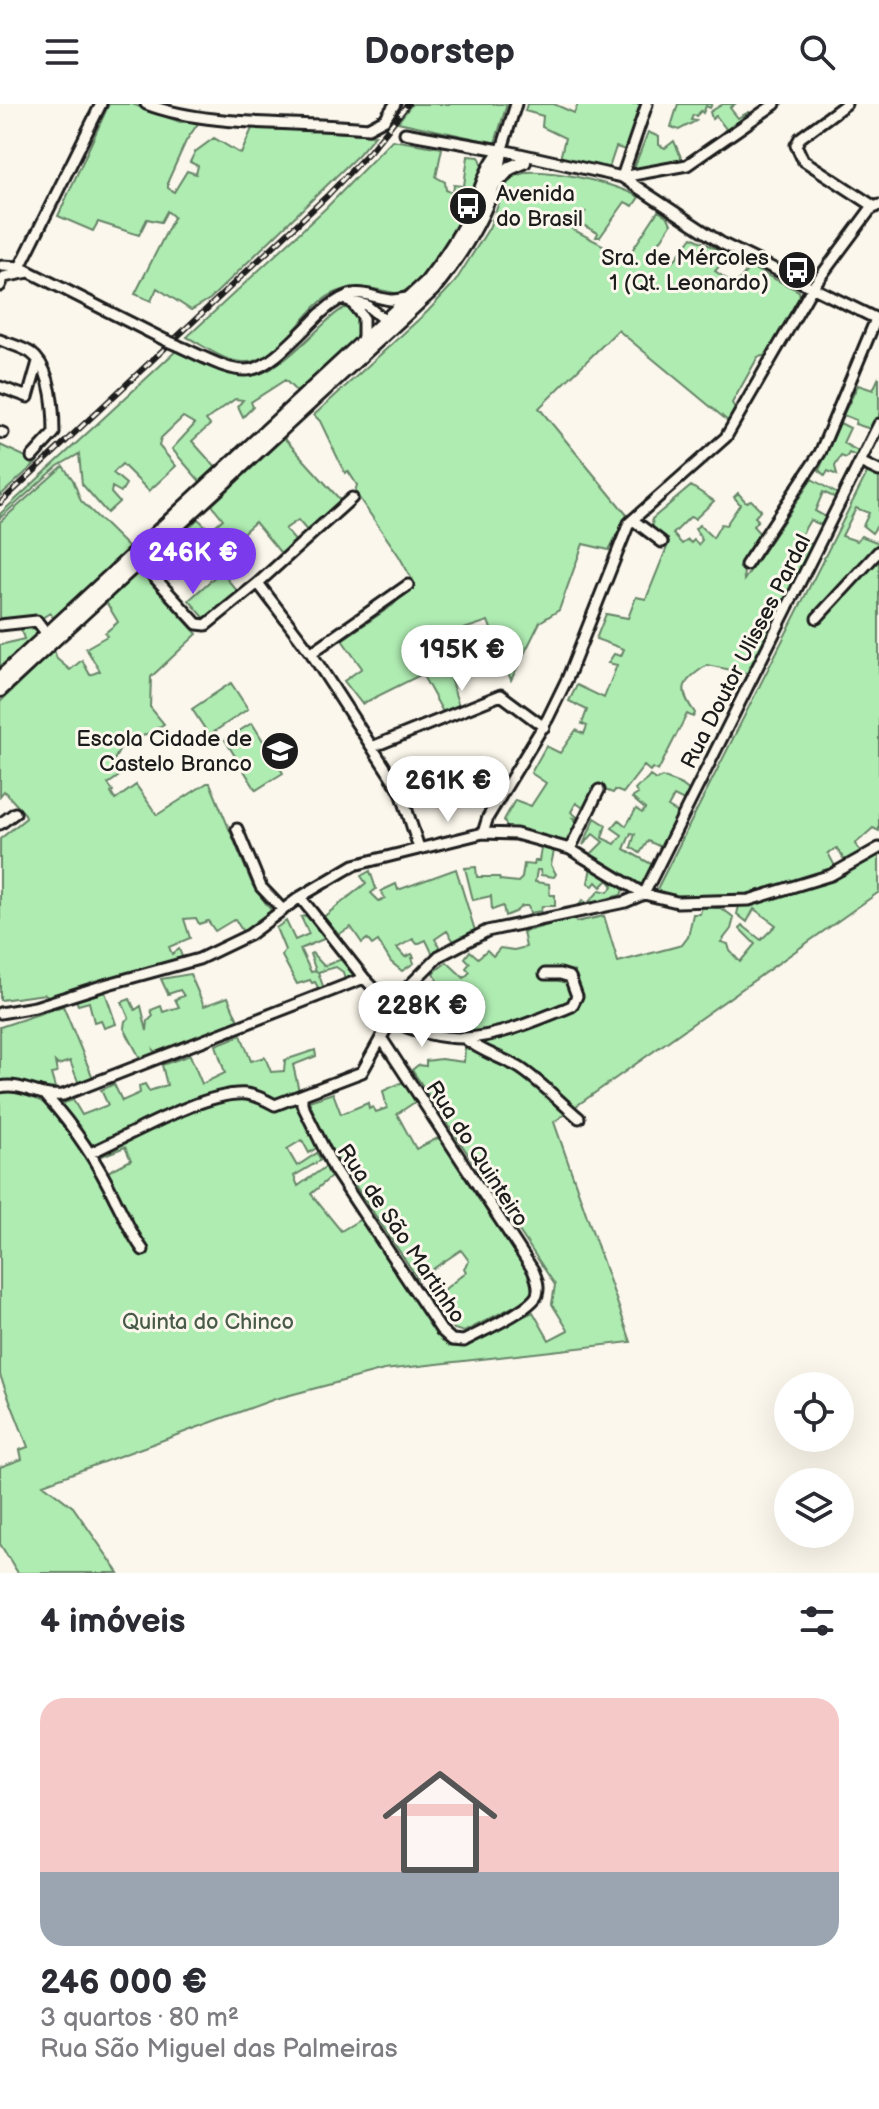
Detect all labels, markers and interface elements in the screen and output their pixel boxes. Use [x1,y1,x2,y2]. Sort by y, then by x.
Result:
icon: menu [40,30,84,74]
icon: search [795,30,839,74]
text: Doorstep [364,31,515,74]
place label: Avenida do Brasil [496,181,583,233]
bus stop icon: Avenida do Brasil [447,185,489,227]
place label: Sra. de Mércoles 1 (Qt. Leonardo) [601,245,769,297]
bus stop icon: Sra. de Mércoles 1 (Qt. Leonardo) [776,249,818,291]
pin: 246K € [128,528,258,596]
street label: Rua Doutor Ulisses Pardal [675,530,817,774]
text: 246K € [148,538,238,569]
pin: 195K € [397,625,527,693]
text: 195K € [419,635,505,666]
place label: Escola Cidade de Castelo Branco [76,726,252,778]
school or university icon: Escola Cidade de Castelo Branco [259,730,301,772]
pin: 261K € [383,756,513,824]
text: 261K € [405,766,491,797]
pin: 228K € [357,981,487,1049]
text: 228K € [376,991,468,1022]
street label: Rua do Quinteiro [420,1076,534,1232]
street label: Rua de São Martinho [331,1139,471,1329]
park label: Quinta do Chinco [122,1309,294,1336]
map controls [774,1372,854,1548]
button: locate [774,1372,854,1452]
button: layers [774,1468,854,1548]
icon: filters [795,1599,839,1643]
text: 4 imóveis [40,1601,186,1642]
icon: home [368,1750,512,1894]
text: 246 000 € [40,1962,207,2003]
text: 3 quartos · 80 m² [40,2003,239,2034]
text: Rua São Miguel das Palmeiras [40,2034,398,2065]

